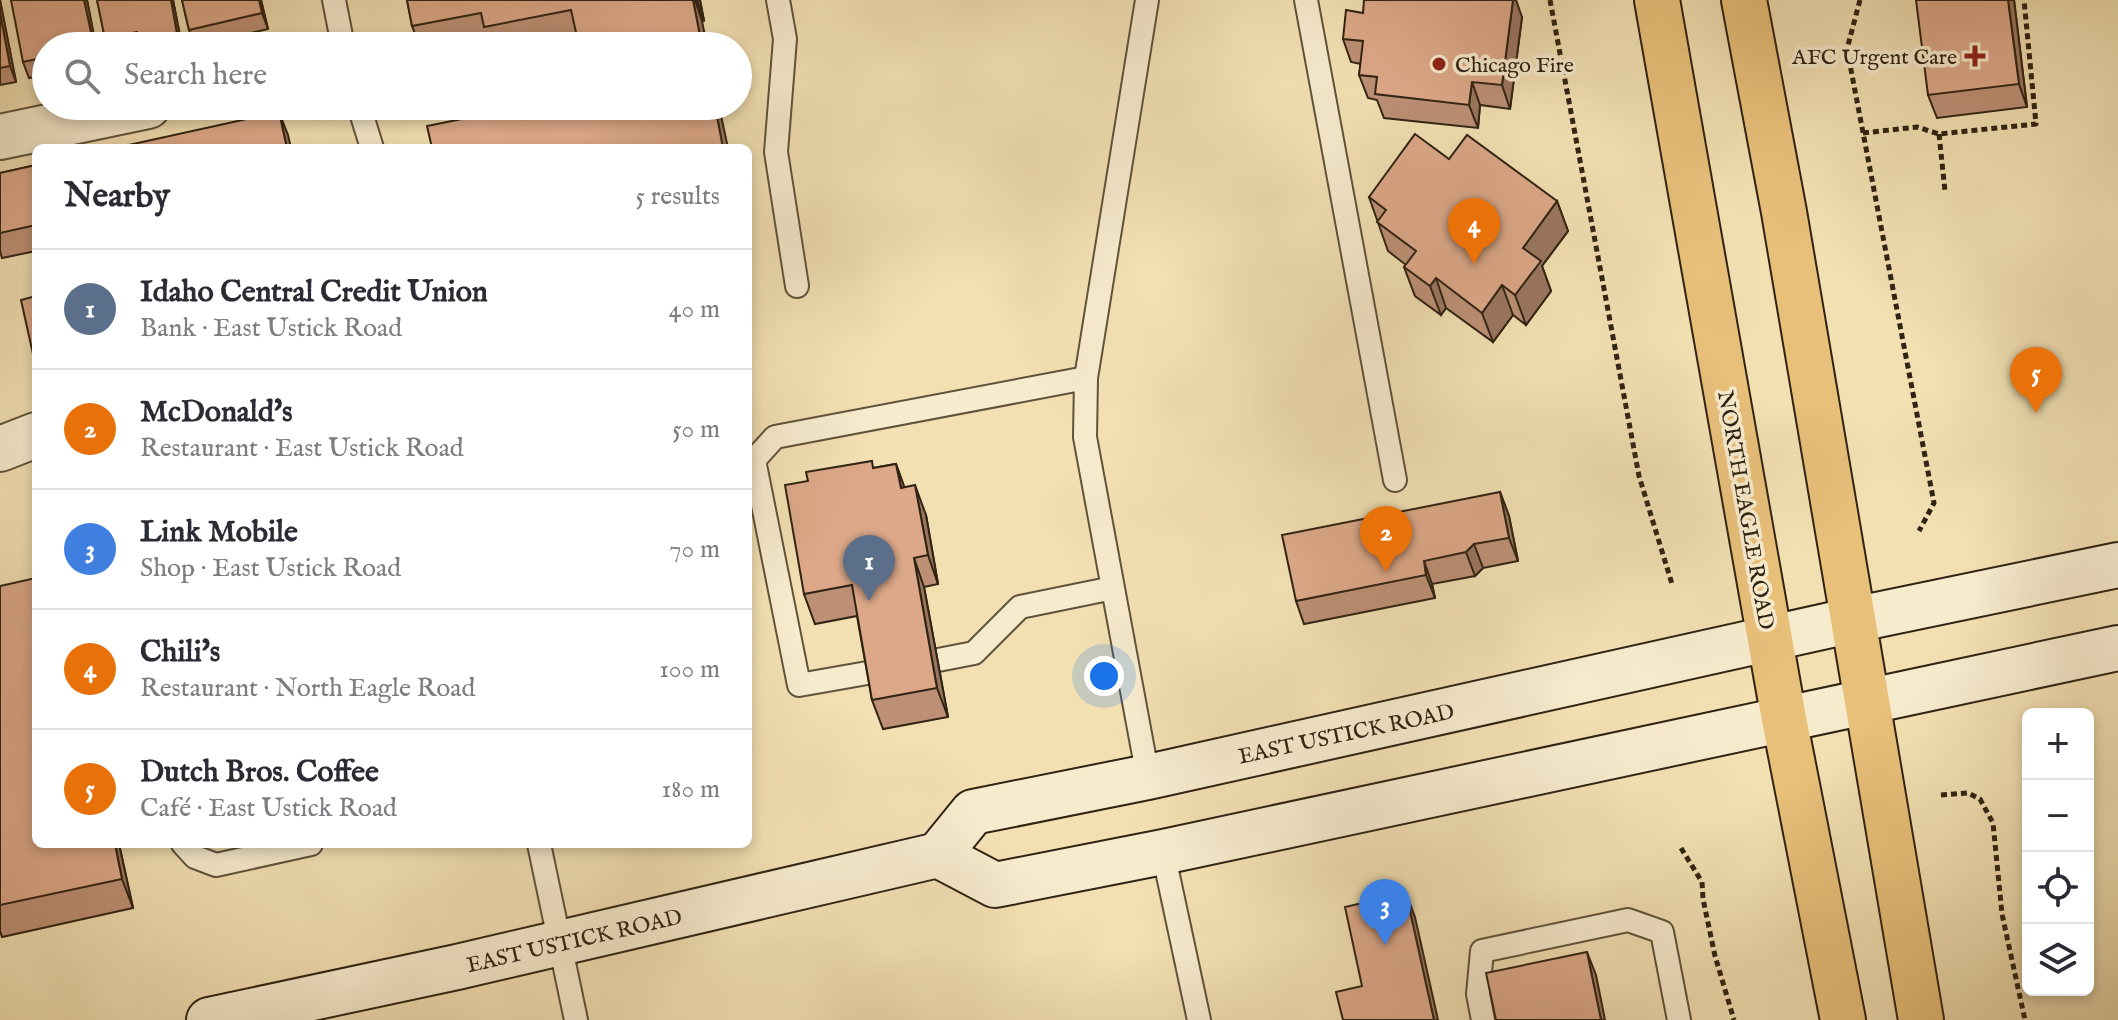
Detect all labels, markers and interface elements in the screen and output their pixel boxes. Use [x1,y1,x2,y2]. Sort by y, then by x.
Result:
search box [32,32,752,120]
place label: AFC Urgent Care [1791,44,1957,72]
marker: AFC Urgent Care [1964,45,1986,67]
place label: Chicago Fire [1455,52,1574,80]
icon: search [60,54,104,98]
marker: Chicago Fire [1430,55,1448,73]
text: Search here [124,57,267,95]
text: Nearby [64,175,170,218]
text: 5 results [636,180,720,213]
pin: 4 [1448,198,1500,264]
text: Idaho Central Credit Union [140,274,488,312]
text: 1 [85,293,95,326]
text: 40 m [669,293,720,326]
text: Bank · East Ustick Road [140,312,402,345]
pin: 5 [2010,347,2062,413]
street label: NORTH EAGLE ROAD [1710,389,1780,632]
text: McDonald's [140,394,293,432]
text: 2 [84,413,96,446]
text: 50 m [672,413,720,446]
text: Restaurant · East Ustick Road [140,432,464,465]
pin: 2 [1360,506,1412,572]
text: Link Mobile [140,514,298,552]
text: 3 [85,533,95,566]
text: 70 m [669,533,720,566]
pin: 1 [843,535,895,601]
text: Shop · East Ustick Road [140,552,401,585]
text: Chili's [140,634,220,672]
text: 4 [84,653,96,686]
text: 100 m [659,653,720,686]
your location [1084,656,1124,696]
text: Restaurant · North Eagle Road [140,672,475,705]
street label: EAST USTICK ROAD [1236,698,1457,772]
map controls [2022,708,2094,996]
button: + [2022,708,2094,780]
text: Dutch Bros. Coffee [140,754,379,792]
text: 5 [85,773,95,806]
text: 180 m [662,773,720,806]
button: − [2022,780,2094,852]
text: Café · East Ustick Road [140,792,397,825]
button: locate [2022,852,2094,924]
pin: 3 [1359,879,1411,945]
street label: EAST USTICK ROAD [464,904,685,980]
button: layers [2022,924,2094,996]

